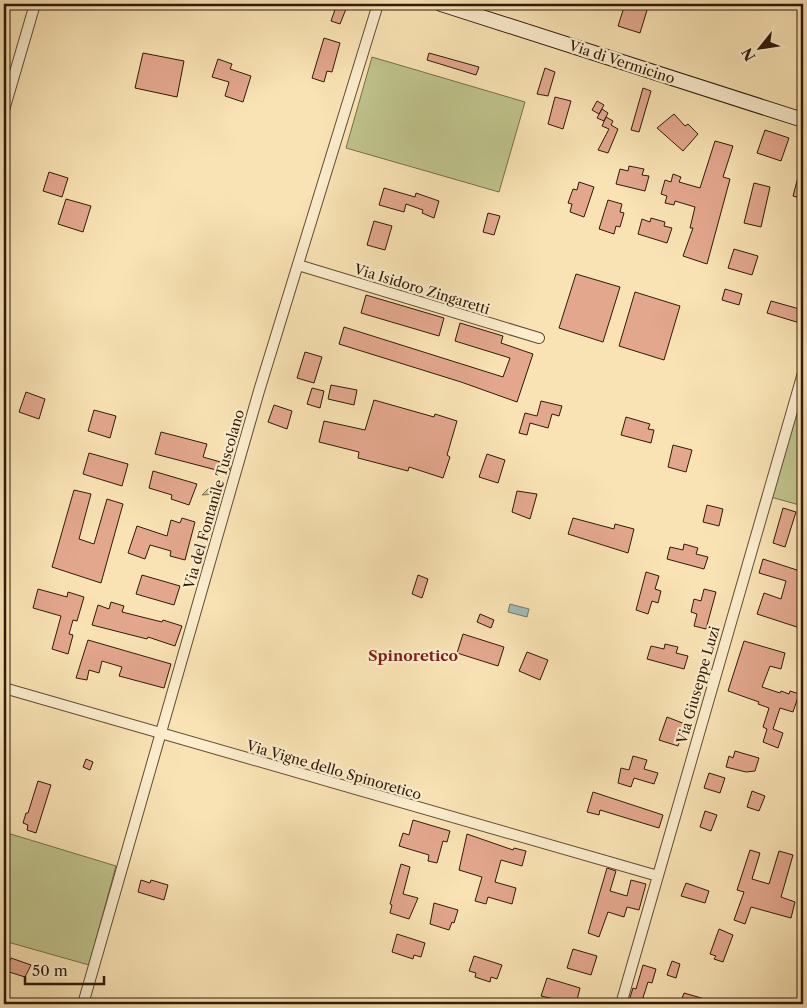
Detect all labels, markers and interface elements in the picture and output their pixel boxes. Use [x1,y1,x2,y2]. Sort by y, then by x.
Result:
north arrow [734,22,784,72]
street label: Via di Vermicino [566,36,677,88]
text: N [738,45,760,64]
street label: Via Isidoro Zingaretti [351,260,492,318]
street label: Via del Fontanile Tuscolano [179,407,248,592]
street label: Via Giuseppe Luzi [672,624,723,747]
district label: Spinoretico [368,646,458,665]
street label: Via Vigne dello Spinoretico [244,736,424,804]
scale bar [25,953,104,985]
text: 50 m [32,961,68,980]

